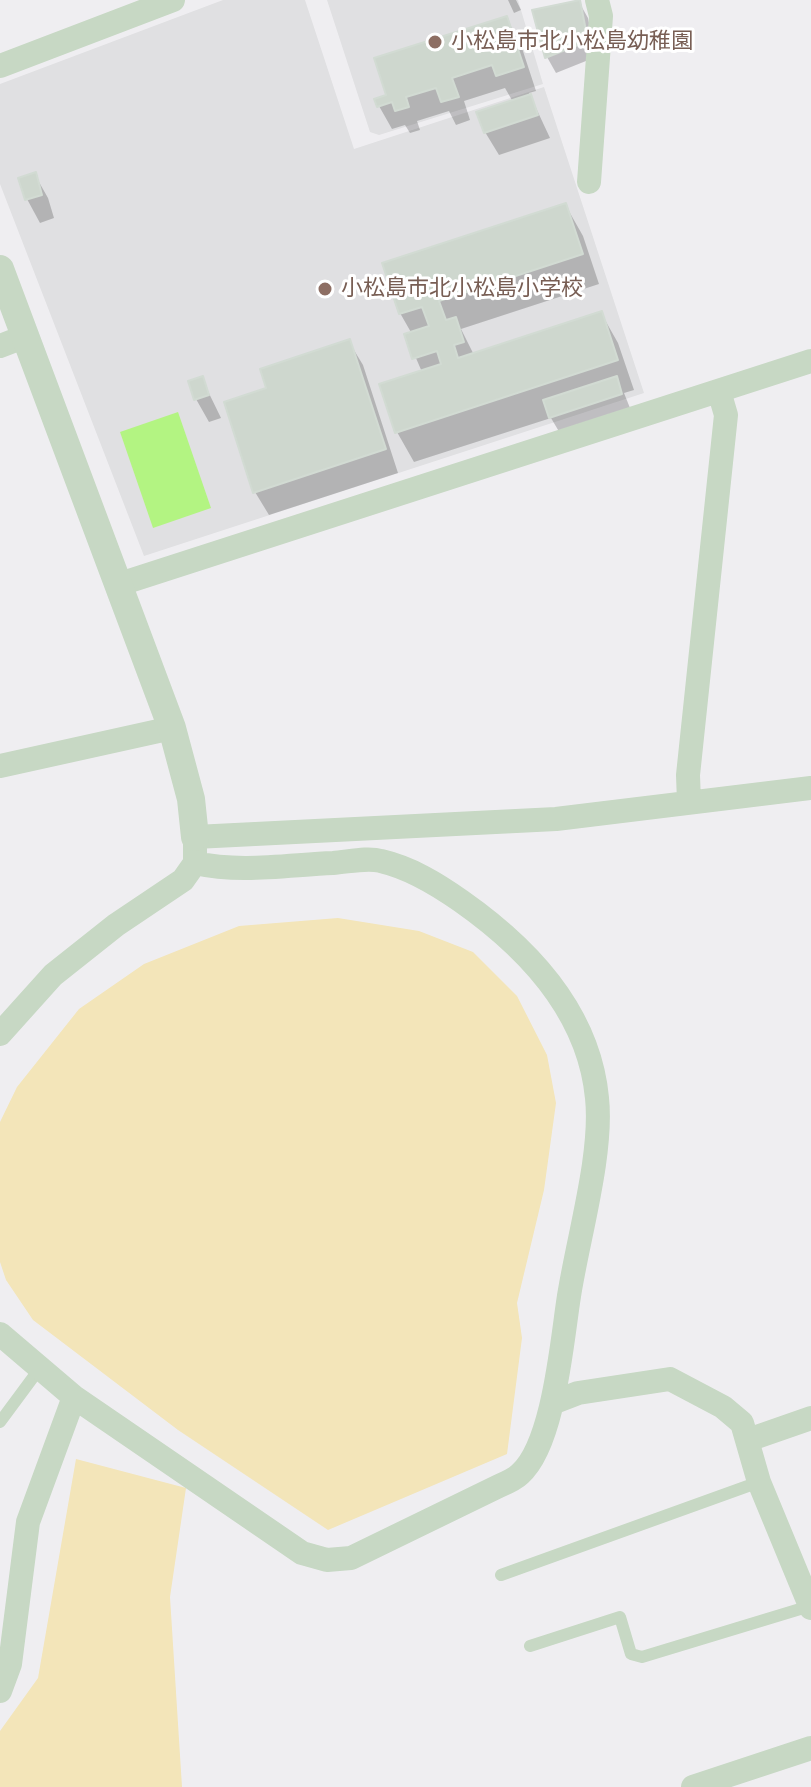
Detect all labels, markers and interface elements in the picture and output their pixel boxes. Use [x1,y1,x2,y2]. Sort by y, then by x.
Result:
place label: 小松島市北小松島幼稚園 [451,29,693,55]
marker: 小松島市北小松島幼稚園 [426,33,444,51]
place label: 小松島市北小松島小学校 [341,276,583,302]
marker: 小松島市北小松島小学校 [316,280,334,298]

